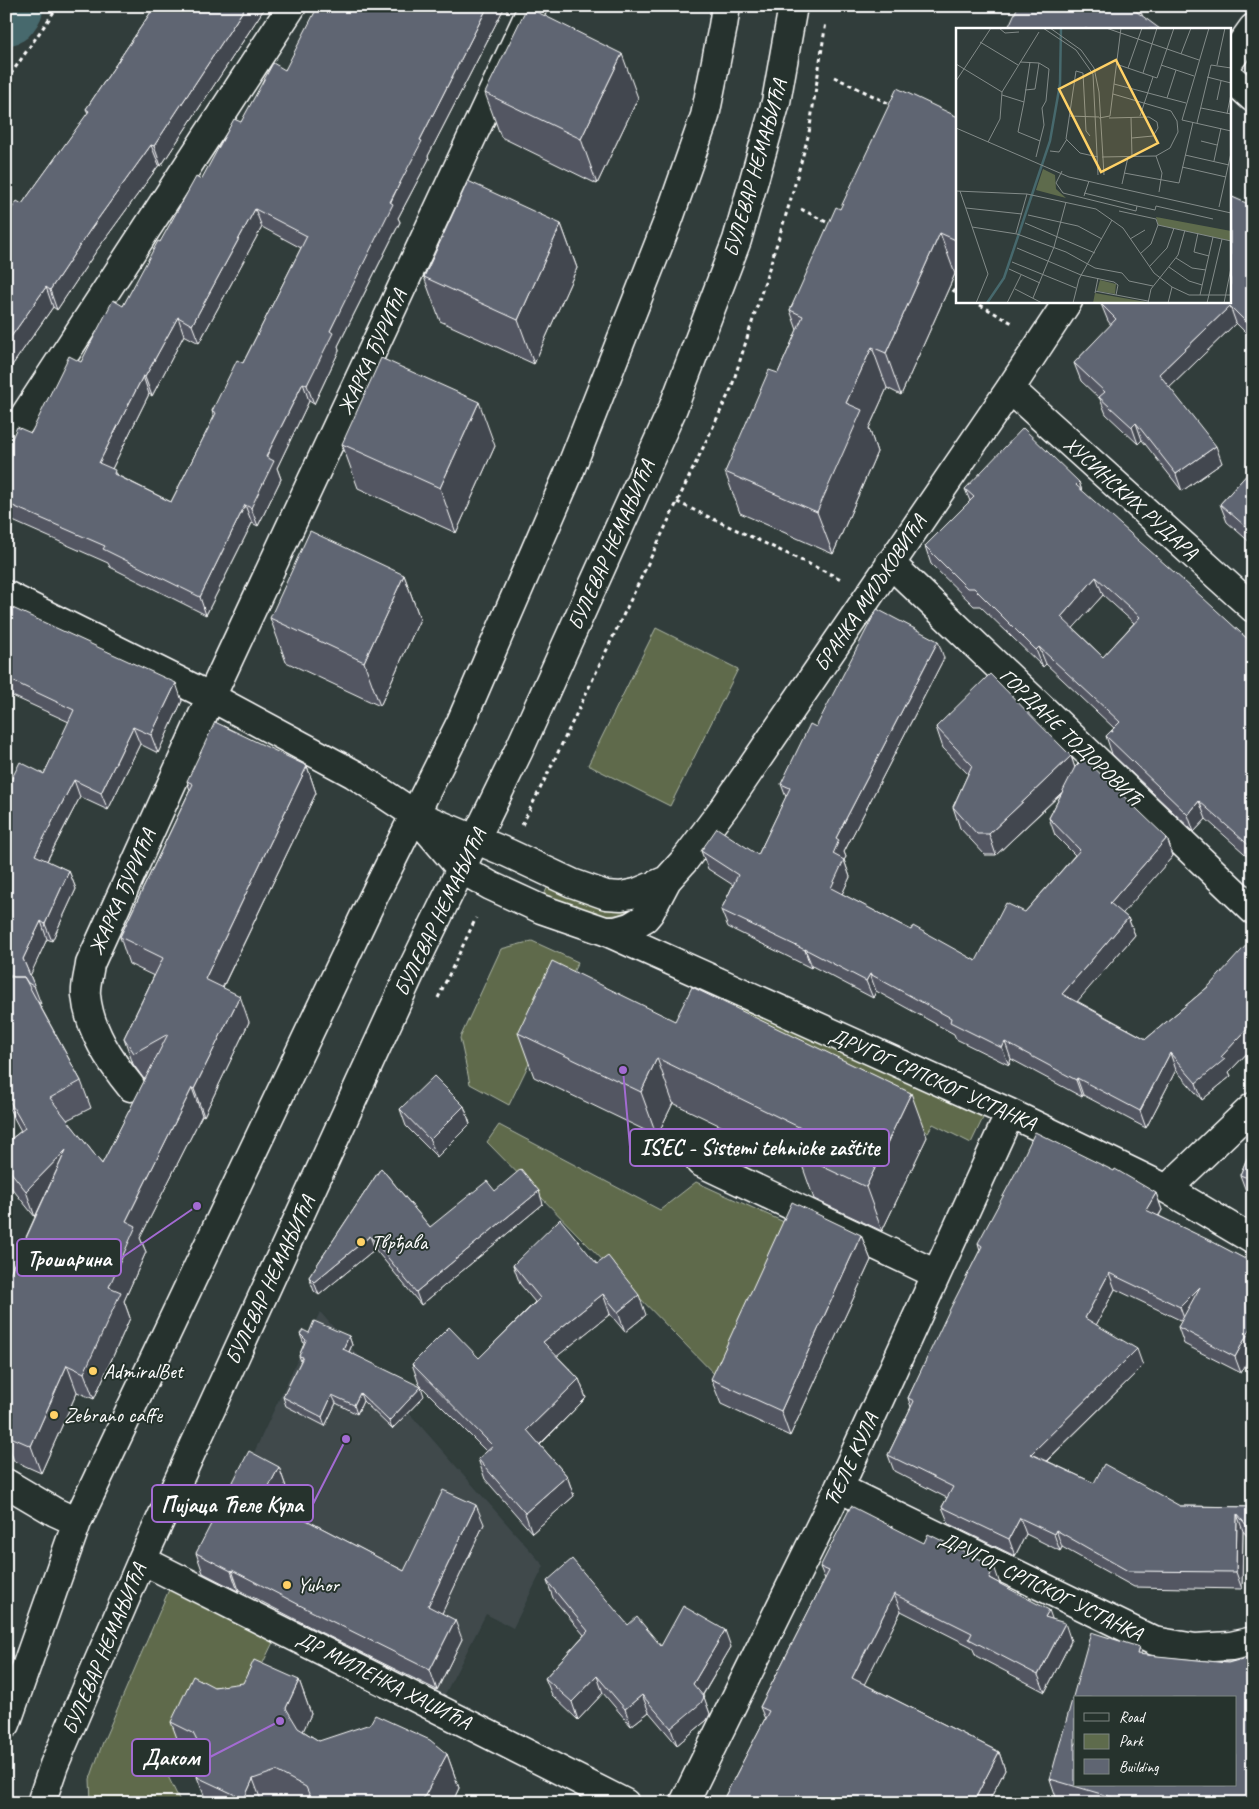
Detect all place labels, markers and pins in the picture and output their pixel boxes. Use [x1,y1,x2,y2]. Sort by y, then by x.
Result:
callout: ISEC - Sistemi tehnicke zaštite [630,1129,889,1166]
place label: Тврђава [371,1229,429,1255]
marker: Тврђава [355,1236,367,1248]
callout: Трошарина [17,1239,121,1276]
place label: AdmiralBet [103,1358,185,1384]
marker: AdmiralBet [87,1365,99,1377]
place label: Zebrano caffe [64,1402,163,1428]
marker: Zebrano caffe [48,1409,60,1421]
callout: Пијаца Ћеле Кула [152,1485,313,1522]
place label: Yuhor [297,1572,340,1598]
marker: Yuhor [281,1579,293,1591]
callout: Даком [132,1739,210,1776]

